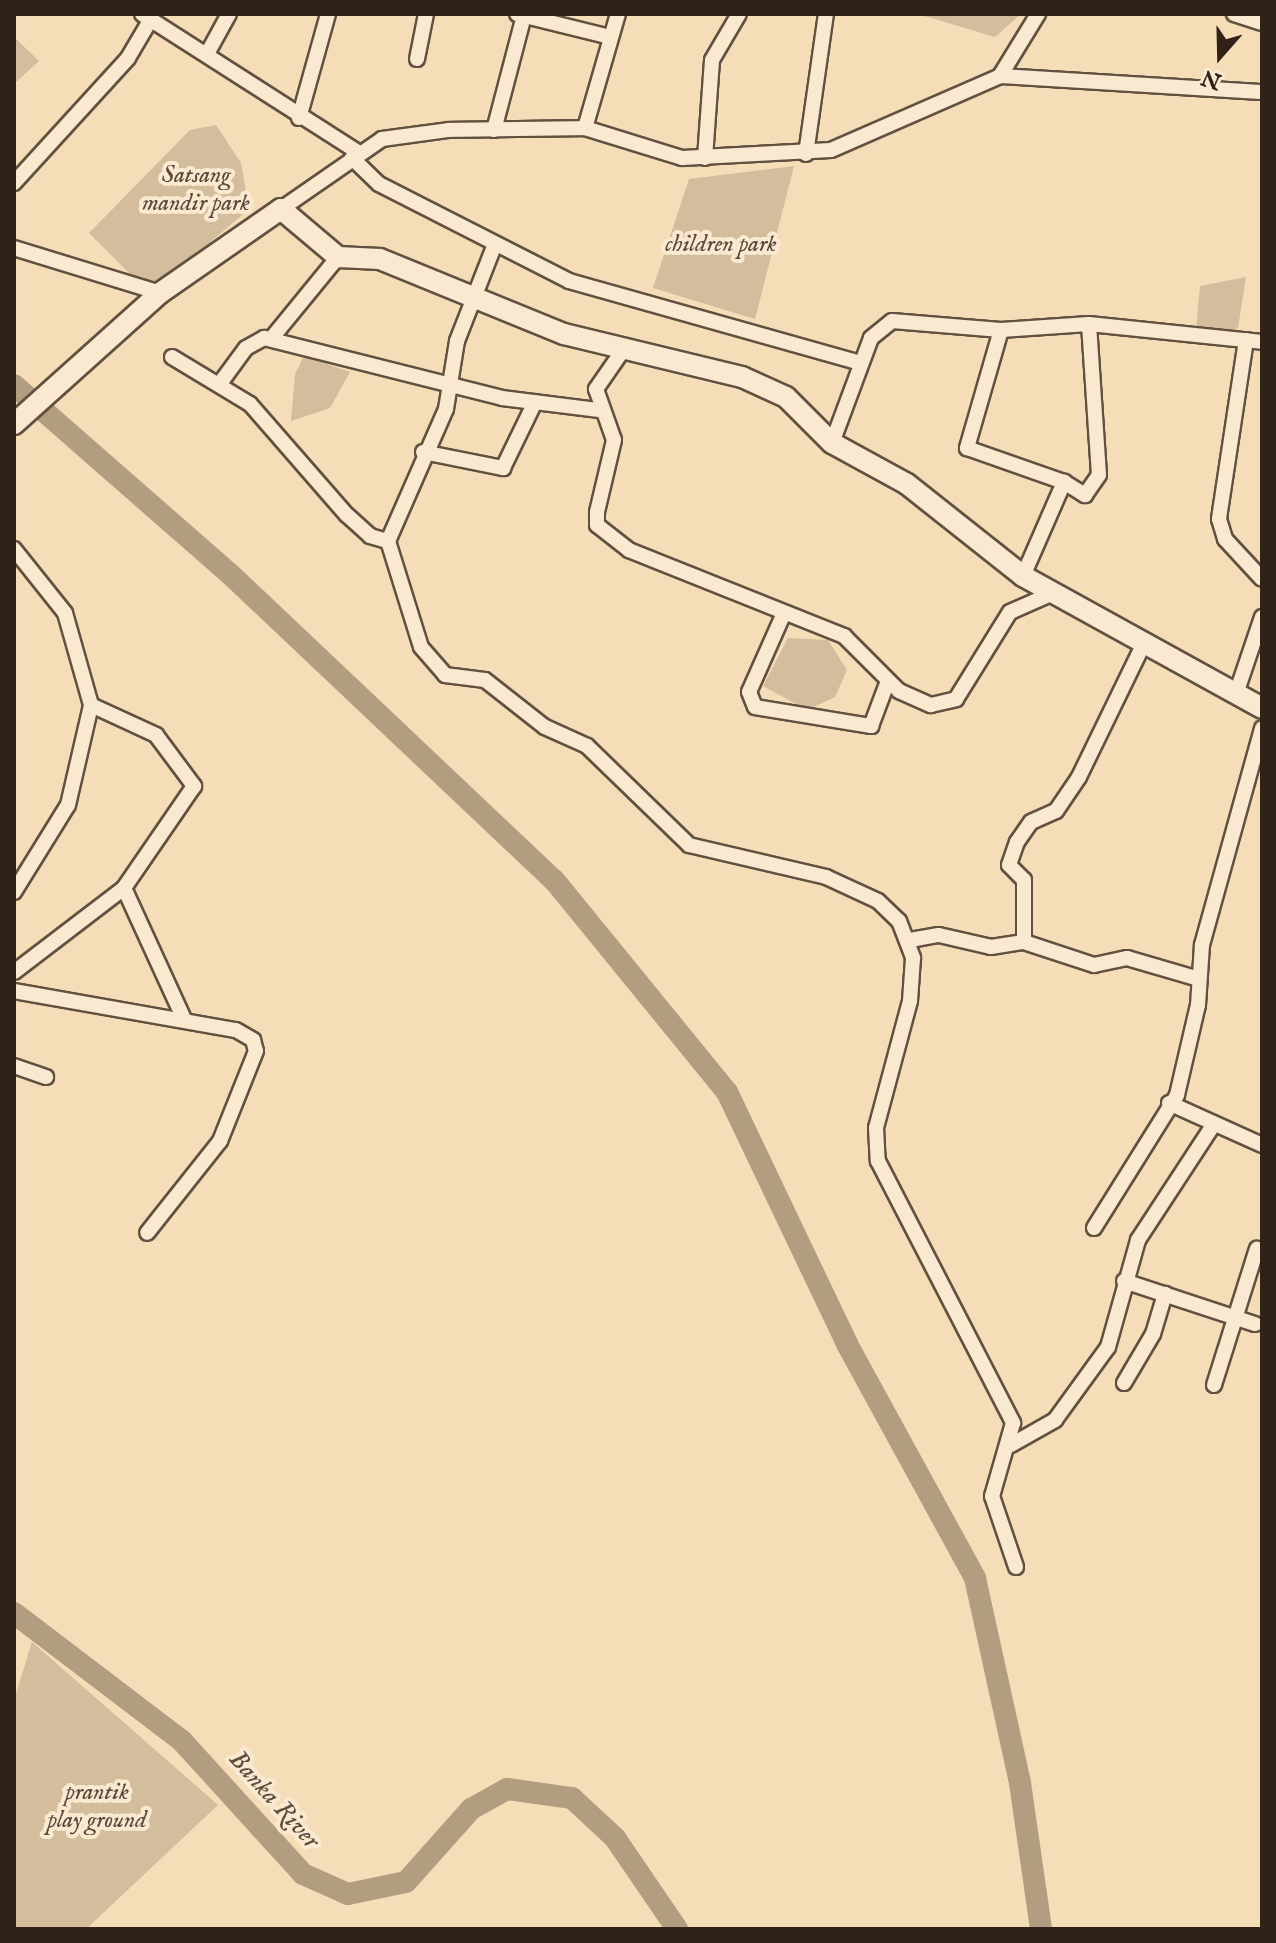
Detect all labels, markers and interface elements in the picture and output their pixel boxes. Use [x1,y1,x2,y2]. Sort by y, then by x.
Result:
north arrow [1180,16,1260,96]
text: N [1198,62,1226,95]
park label: Satsang mandir park [142,162,250,218]
park label: children park [665,231,777,259]
water label: Banka River [222,1744,326,1856]
park label: prantik play ground [47,1779,147,1835]

